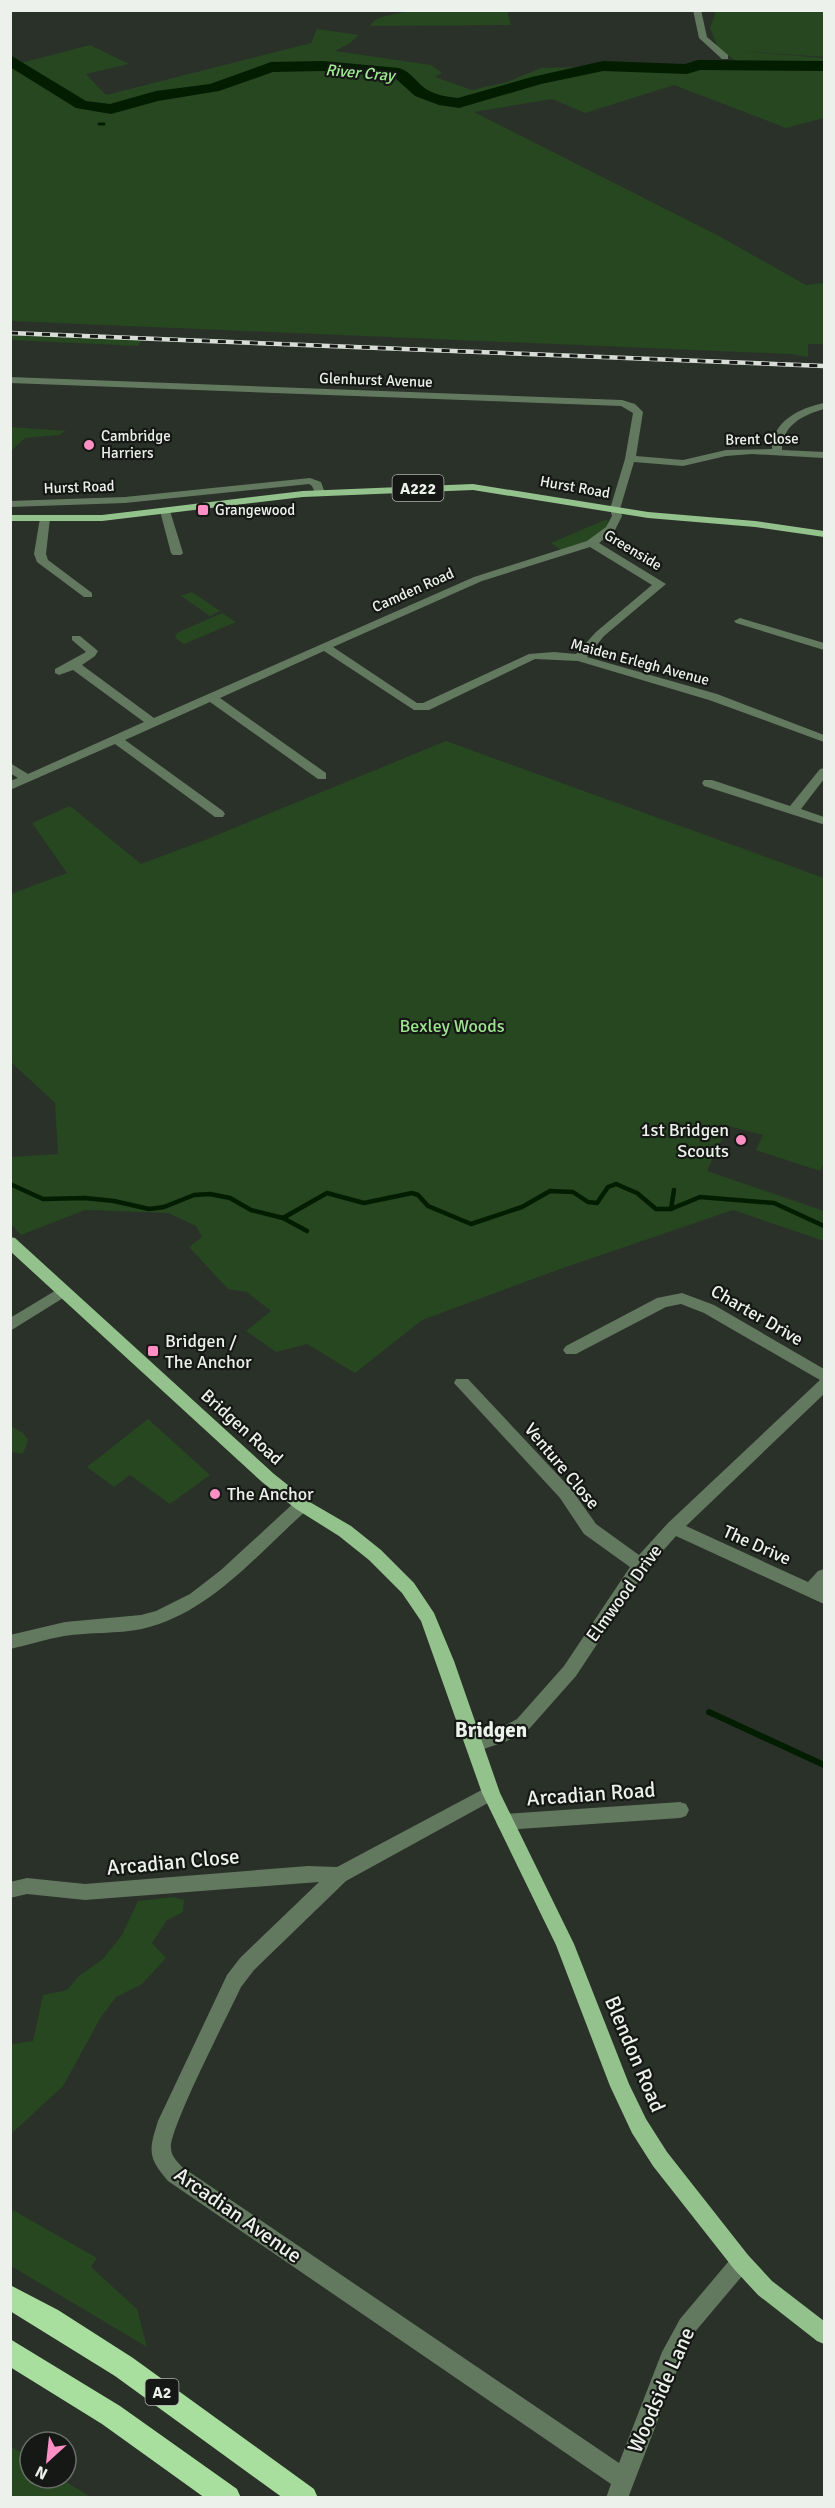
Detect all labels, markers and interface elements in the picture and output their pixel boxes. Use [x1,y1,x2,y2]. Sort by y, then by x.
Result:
water label: River Cray [325,60,398,86]
street label: Glenhurst Avenue [319,369,433,391]
place label: Cambridge Harriers [101,427,171,462]
street label: Brent Close [725,429,799,449]
marker: Cambridge Harriers [82,438,96,452]
street label: Hurst Road [538,472,612,502]
road number: A222 [392,475,444,501]
street label: Hurst Road [43,477,115,497]
place label: Grangewood [215,501,295,519]
marker: Grangewood [196,503,210,517]
street label: Greenside [601,526,665,574]
street label: Camden Road [369,564,457,616]
street label: Maiden Erlegh Avenue [569,635,711,689]
park label: Bexley Woods [399,1015,505,1037]
place label: 1st Bridgen Scouts [641,1119,729,1162]
marker: 1st Bridgen Scouts [734,1133,748,1147]
street label: Charter Drive [707,1280,807,1350]
place label: Bridgen / The Anchor [165,1330,252,1373]
marker: Bridgen / The Anchor [146,1344,160,1358]
street label: Bridgen Road [196,1384,288,1470]
street label: Venture Close [520,1418,604,1514]
place label: The Anchor [227,1483,314,1505]
marker: The Anchor [208,1487,222,1501]
street label: The Drive [720,1520,794,1570]
street label: Elmwood Drive [581,1540,667,1646]
district label: Bridgen [455,1717,527,1743]
street label: Arcadian Road [526,1777,656,1811]
street label: Arcadian Close [105,1843,241,1881]
street label: Blendon Road [599,1992,671,2116]
street label: Arcadian Avenue [169,2161,307,2269]
street label: Woodside Lane [622,2323,700,2457]
road number: A2 [146,2379,178,2405]
north arrow [18,2430,78,2490]
text: N [32,2461,51,2484]

